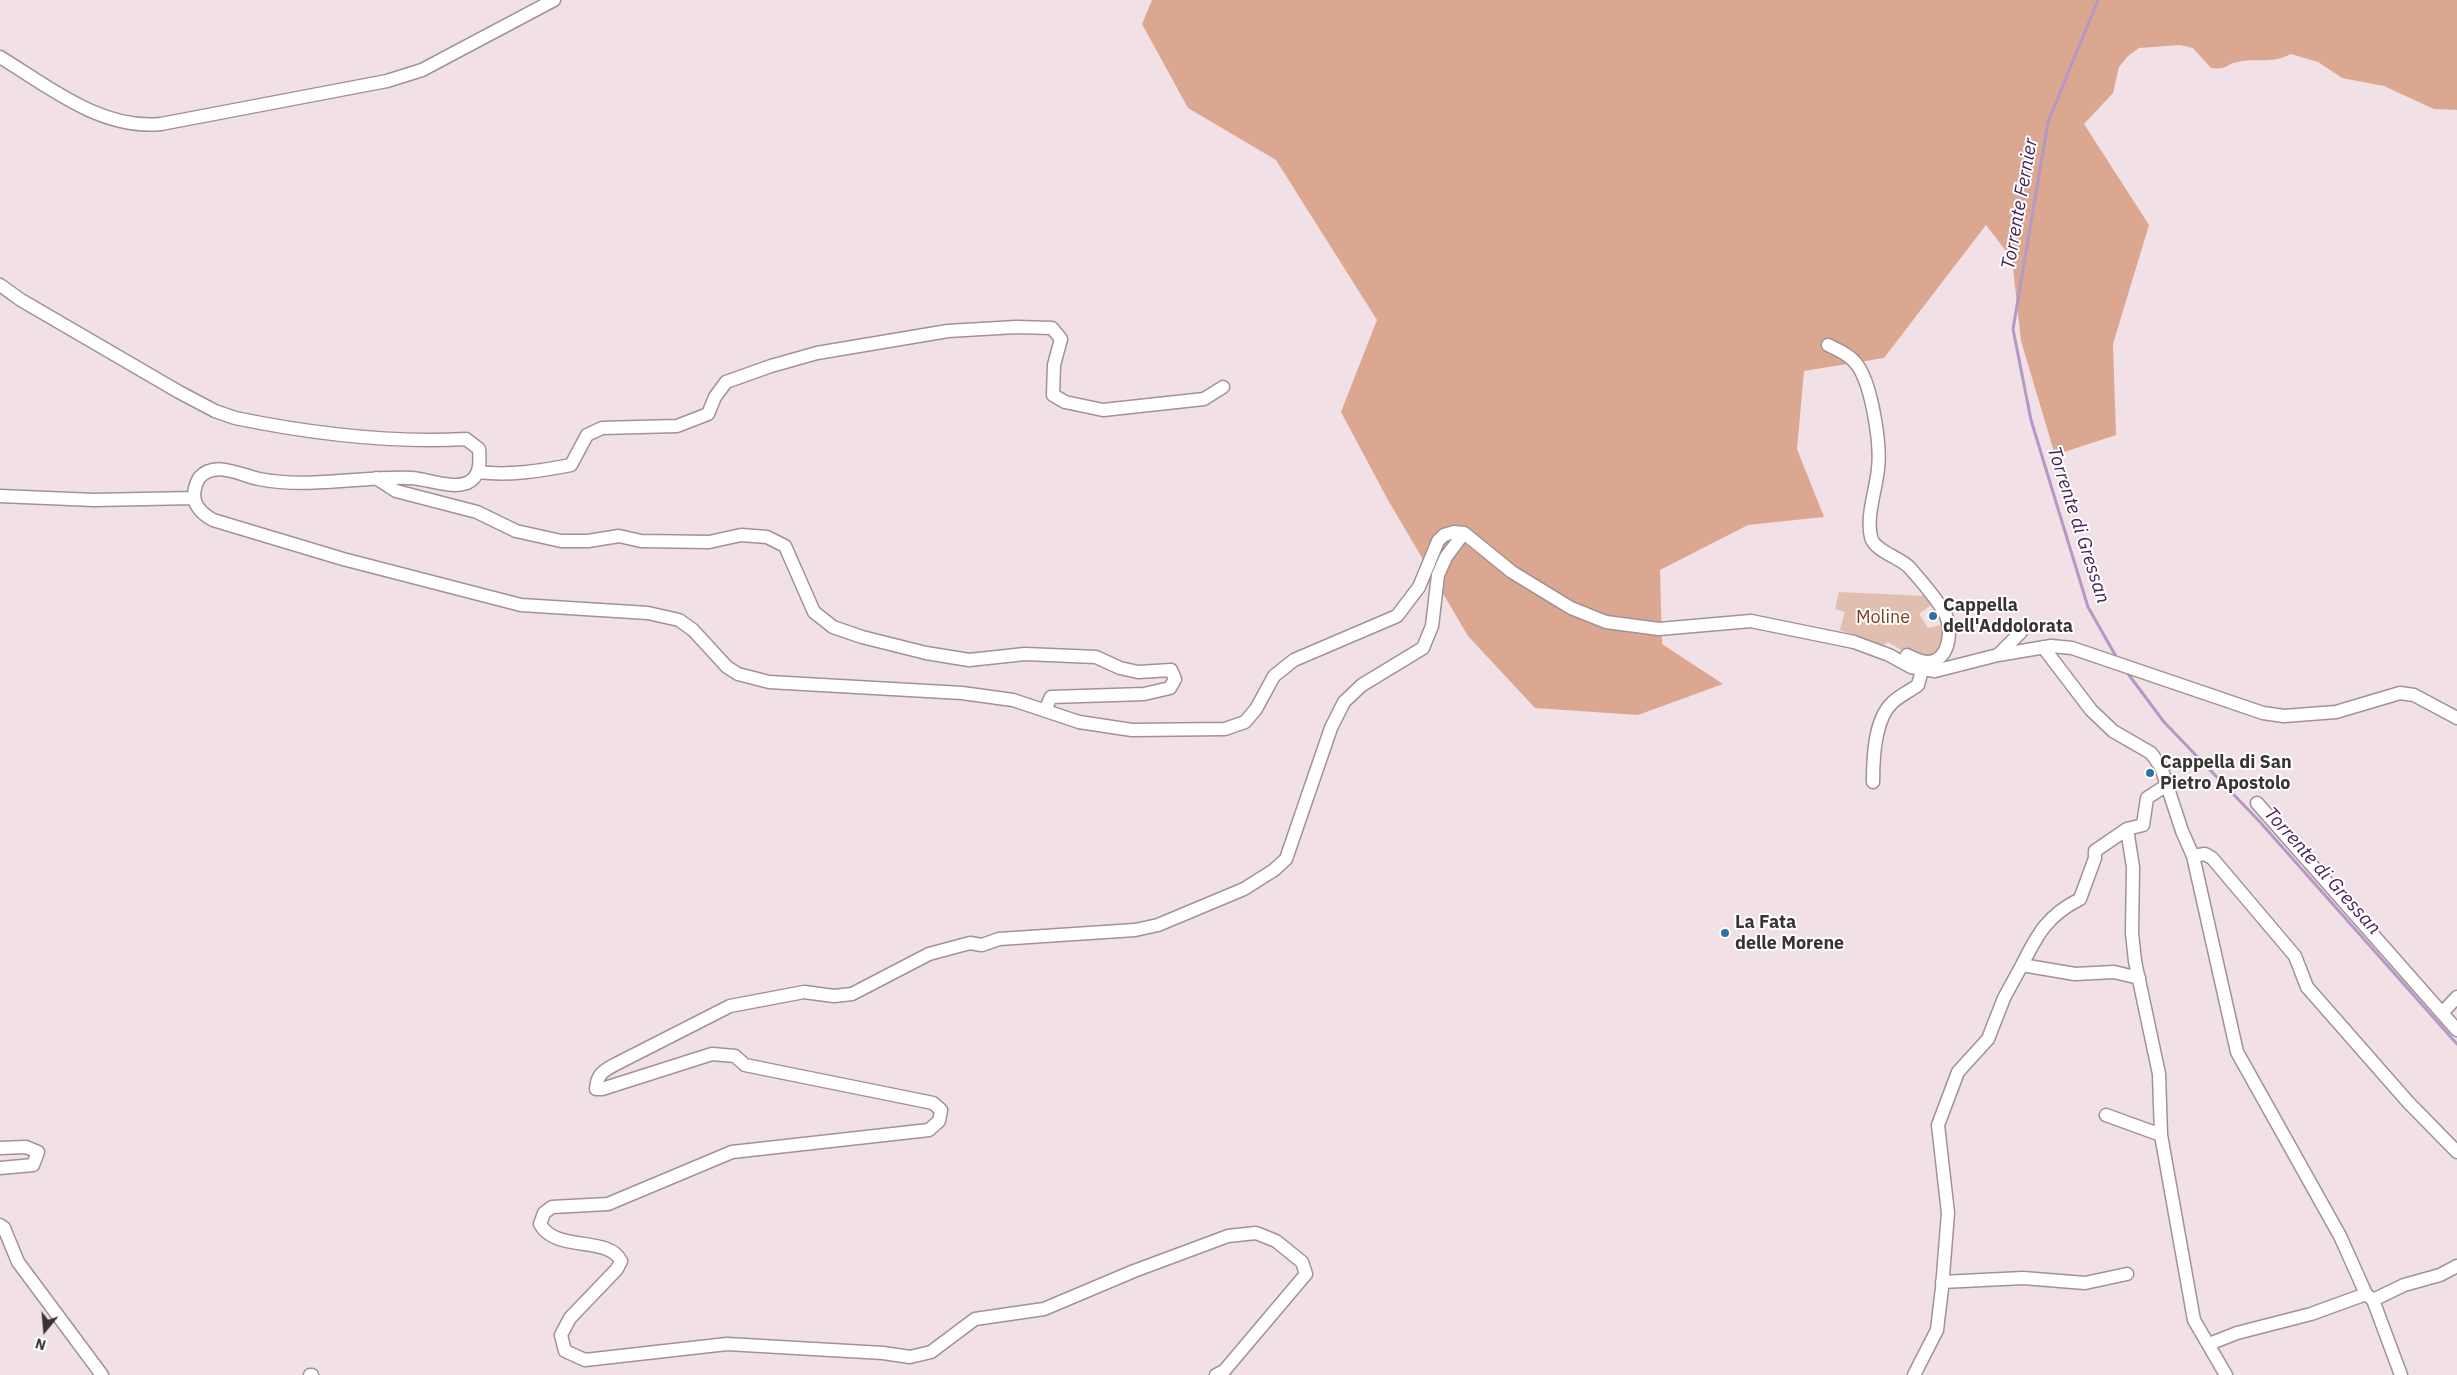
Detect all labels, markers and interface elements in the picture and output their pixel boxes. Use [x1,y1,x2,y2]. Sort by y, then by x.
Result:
water label: Torrente Fernier [1997,137,2043,271]
water label: Torrente di Gressan [2042,444,2114,606]
place label: Cappella dell'Addolorata [1943,595,2073,638]
park label: Moline [1856,607,1910,629]
marker: Cappella dell'Addolorata [1927,610,1939,622]
place label: Cappella di San Pietro Apostolo [2160,752,2292,794]
marker: Cappella di San Pietro Apostolo [2144,767,2156,779]
water label: Torrente di Gressan [2259,803,2385,939]
place label: La Fata delle Morene [1735,912,1844,954]
marker: La Fata delle Morene [1719,927,1731,939]
north arrow [20,1305,70,1355]
text: N [33,1334,48,1354]

